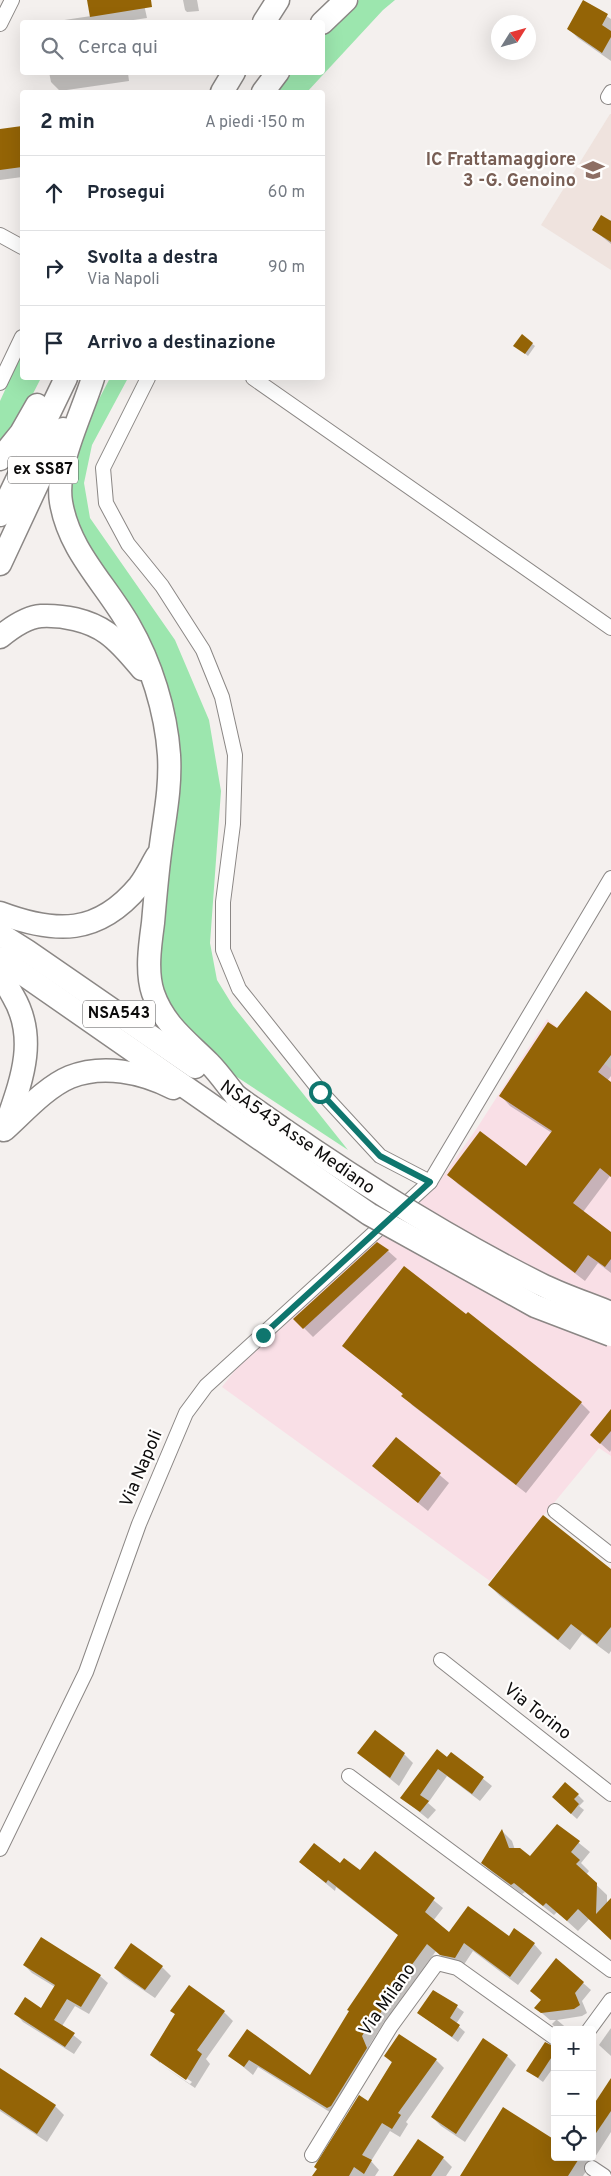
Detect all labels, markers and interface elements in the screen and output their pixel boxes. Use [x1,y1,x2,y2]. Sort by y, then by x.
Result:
north arrow [491,15,536,60]
search box [20,20,325,75]
icon: search [38,34,66,62]
text: Cerca qui [78,36,158,60]
text: 2 min [40,109,95,136]
text: A piedi · 150 m [205,113,305,133]
place label: IC Frattamaggiore 3 -G. Genoino [426,149,576,193]
school or university icon: IC Frattamaggiore 3 -G. Genoino [580,157,606,183]
icon: ahead [40,179,68,207]
text: Prosegui [87,181,165,205]
text: 60 m [268,183,305,203]
text: Svolta a destra [87,246,218,270]
icon: right [40,254,68,282]
text: 90 m [268,258,305,278]
text: Via Napoli [87,270,160,290]
icon: arrive [40,329,68,357]
text: Arrivo a destinazione [87,331,276,355]
road number: ex SS87 [8,456,78,484]
road number: NSA543 [83,1001,155,1028]
street label: NSA543 Asse Mediano [215,1076,379,1200]
route start [309,1081,332,1104]
route end [252,1324,275,1347]
street label: Via Napoli [115,1427,169,1511]
street label: Via Torino [498,1678,576,1746]
street label: Via Milano [355,1959,421,2041]
map controls [551,2026,596,2161]
button: + [551,2026,596,2071]
button: − [551,2071,596,2116]
button: locate [551,2116,596,2161]

